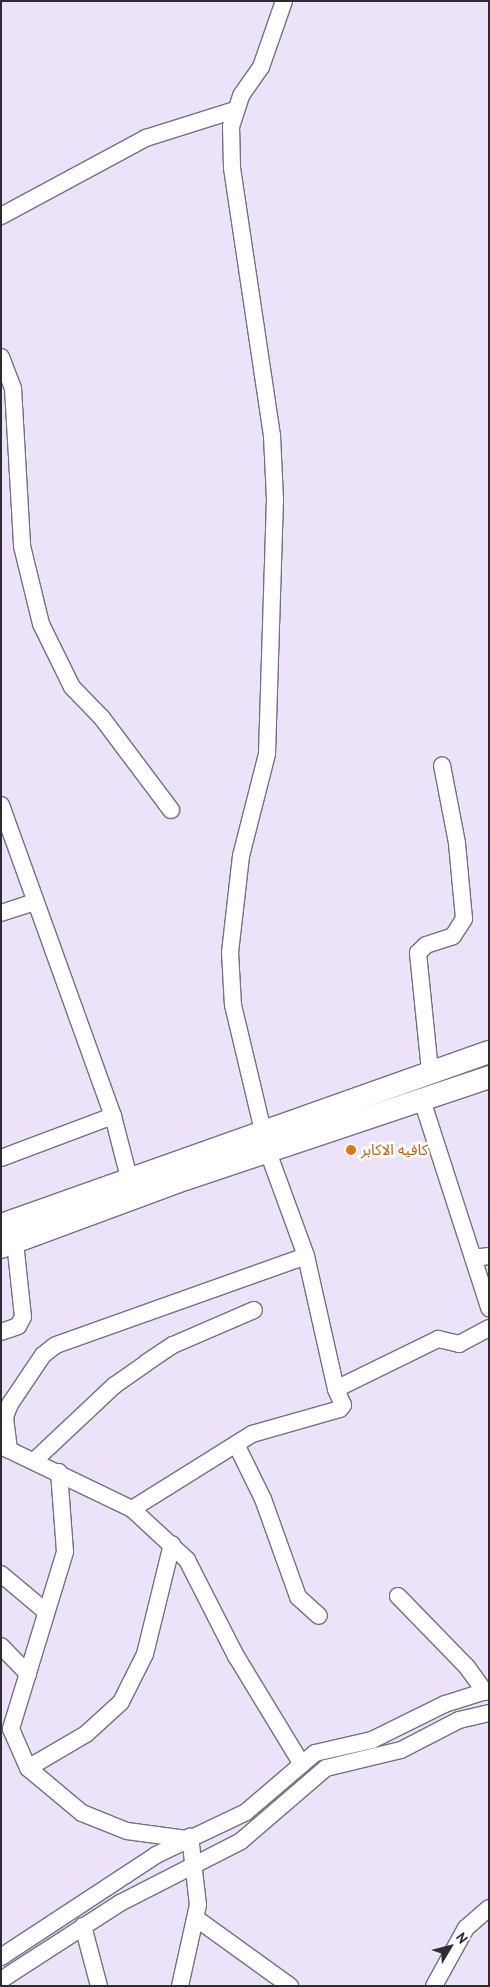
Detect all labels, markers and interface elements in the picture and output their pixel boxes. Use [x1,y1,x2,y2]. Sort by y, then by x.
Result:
place label: كافيه الاكابر [361,1141,428,1159]
marker: كافيه الاكابر [345,1144,357,1156]
north arrow [425,1922,475,1972]
text: N [452,1929,472,1947]

